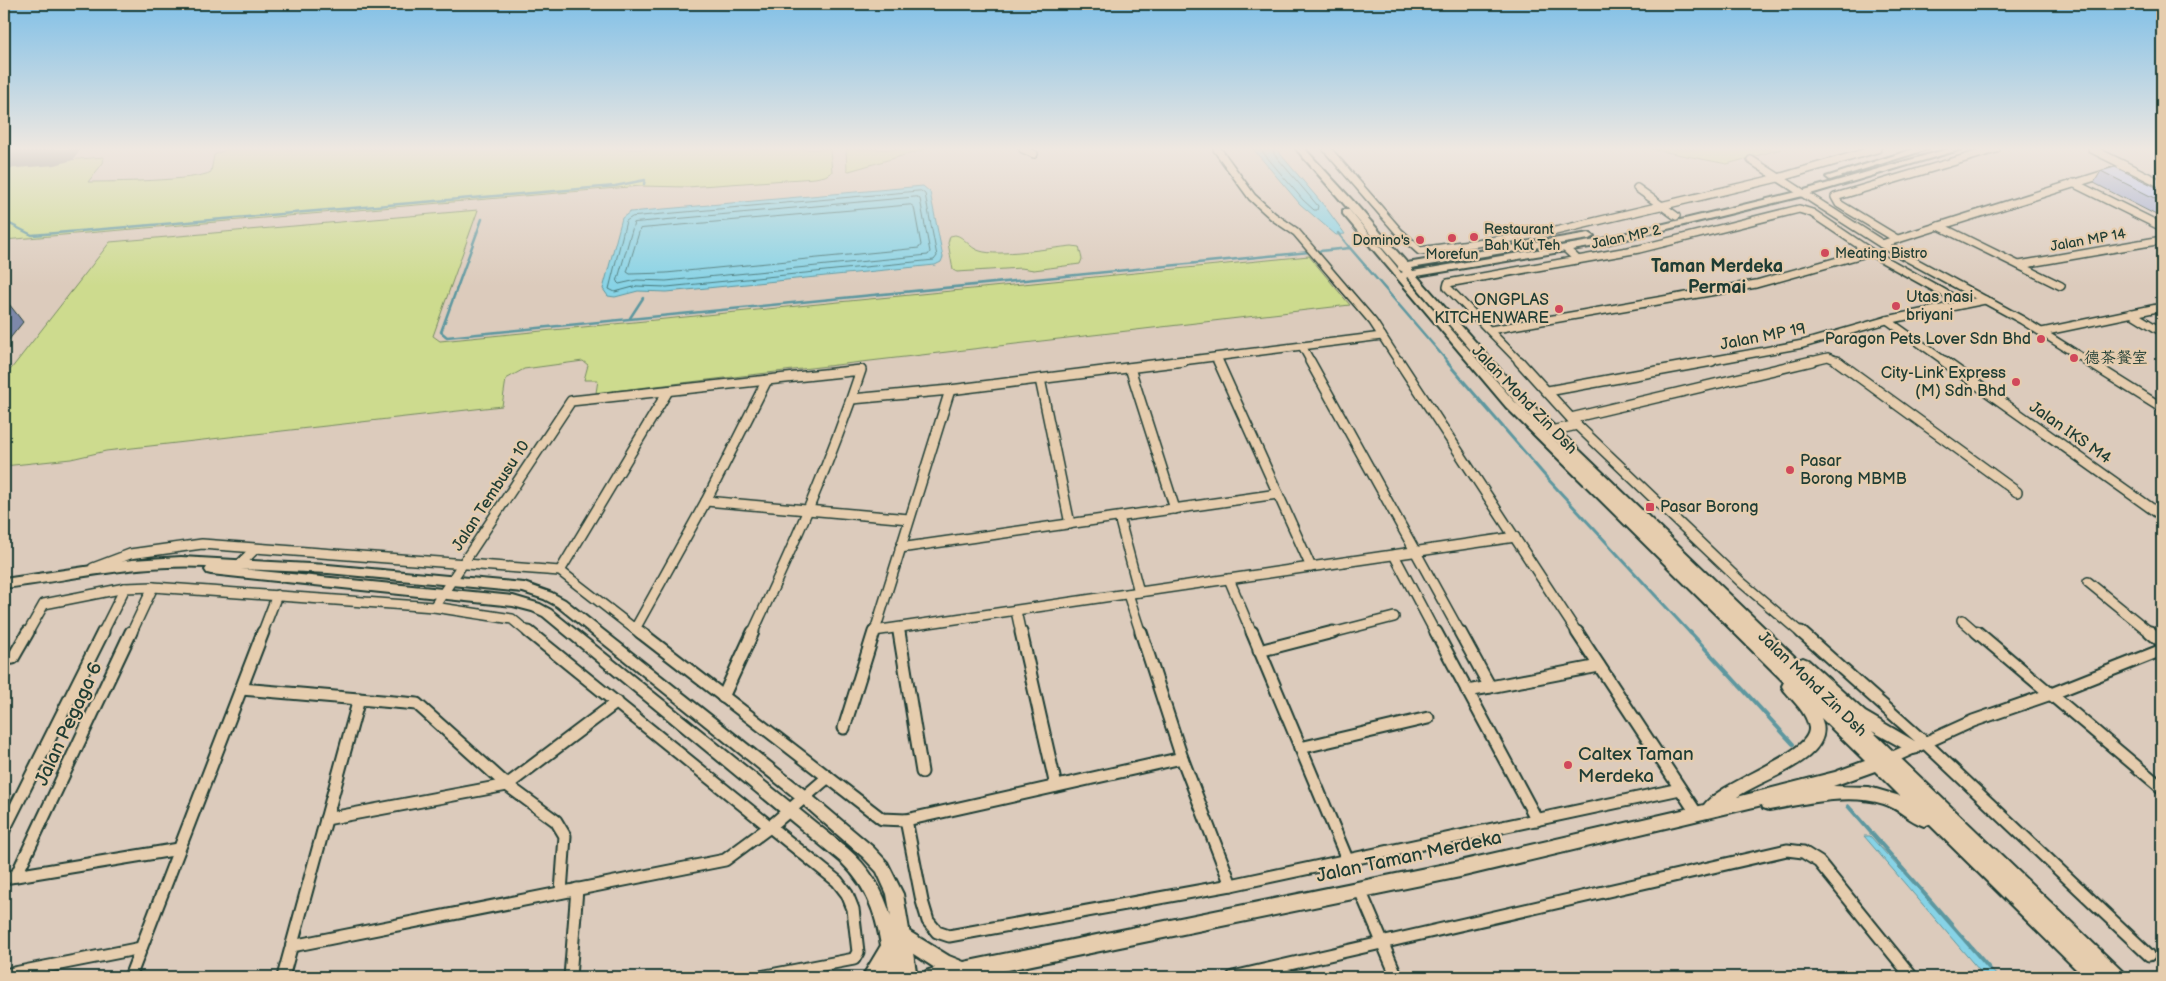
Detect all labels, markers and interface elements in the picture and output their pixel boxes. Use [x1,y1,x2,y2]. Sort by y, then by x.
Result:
place label: Restaurant Bah Kut Teh [1484,221,1560,254]
street label: Jalan MP 2 [1590,221,1663,253]
street label: Jalan MP 14 [2049,225,2127,255]
marker: Restaurant Bah Kut Teh [1468,231,1480,243]
place label: Domino's [1352,232,1410,249]
marker: Morefun [1446,232,1458,244]
marker: Domino's [1414,234,1426,246]
place label: Meating Bistro [1835,245,1928,262]
place label: Morefun [1426,246,1479,263]
marker: Meating Bistro [1819,247,1831,259]
district label: Taman Merdeka Permai [1651,256,1783,298]
place label: Utas nasi briyani [1906,288,1973,325]
place label: ONGPLAS KITCHENWARE [1434,291,1549,328]
marker: Utas nasi briyani [1890,300,1902,312]
marker: ONGPLAS KITCHENWARE [1553,303,1565,315]
street label: Jalan MP 19 [1719,319,1807,355]
place label: Paragon Pets Lover Sdn Bhd [1825,330,2031,349]
marker: Paragon Pets Lover Sdn Bhd [2035,333,2047,345]
street label: Jalan Mohd Zin Dsh [1467,342,1581,458]
place label: 德茶餐室 [2084,349,2148,368]
marker: 德茶餐室 [2068,352,2080,364]
place label: City-Link Express (M) Sdn Bhd [1881,364,2006,401]
marker: City-Link Express (M) Sdn Bhd [2010,376,2022,388]
street label: Jalan IKS M4 [2025,398,2115,468]
street label: Jalan Tembusu 10 [448,437,534,555]
place label: Pasar Borong MBMB [1800,452,1907,489]
marker: Pasar Borong MBMB [1784,464,1796,476]
place label: Pasar Borong [1660,498,1758,517]
marker: Pasar Borong [1644,501,1656,513]
street label: Jalan Mohd Zin Dsh [1754,627,1870,741]
street label: Jalan Pegaga 6 [30,659,108,789]
place label: Caltex Taman Merdeka [1578,743,1694,788]
marker: Caltex Taman Merdeka [1562,759,1574,771]
street label: Jalan Taman Merdeka [1314,826,1504,888]

